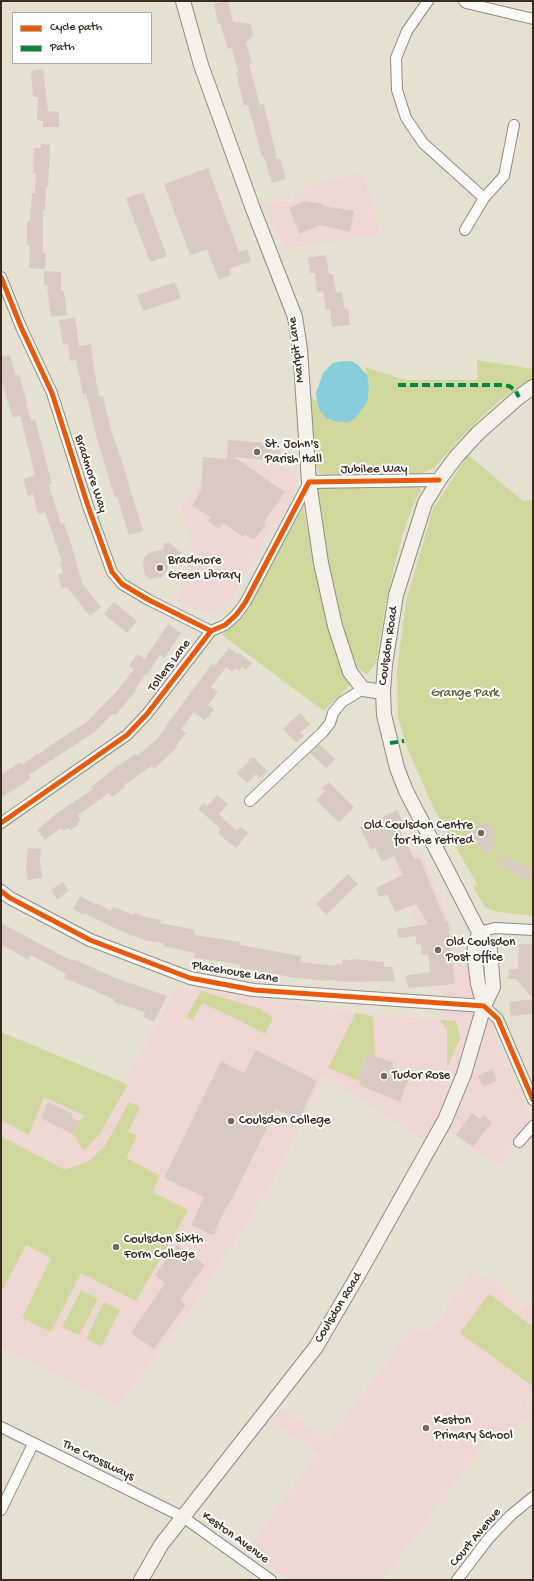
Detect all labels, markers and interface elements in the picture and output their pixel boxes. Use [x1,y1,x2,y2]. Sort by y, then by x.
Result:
legend [12,12,152,64]
text: Cycle path [50,21,102,35]
text: Path [50,41,75,55]
street label: Marlpit Lane [285,316,309,384]
street label: Bradmore Way [70,433,110,515]
place label: St. John's Parish Hall [265,437,322,468]
marker: St. John's Parish Hall [252,447,262,457]
street label: Jubilee Way [341,462,407,478]
place label: Bradmore Green Library [168,553,241,584]
marker: Bradmore Green Library [155,563,165,573]
street label: Coulsdon Road [376,606,402,686]
street label: Tollers Lane [145,637,195,695]
park label: Grange Park [431,686,499,702]
place label: Old Coulsdon Centre for the retired [364,818,473,849]
marker: Old Coulsdon Centre for the retired [476,828,486,838]
place label: Old Coulsdon Post Office [446,935,515,966]
marker: Old Coulsdon Post Office [433,945,443,955]
street label: Placehouse Lane [190,958,280,988]
place label: Tudor Rose [392,1068,450,1084]
marker: Tudor Rose [379,1071,389,1081]
place label: Coulsdon College [239,1113,330,1129]
marker: Coulsdon College [226,1116,236,1126]
place label: Coulsdon Sixth Form College [124,1232,203,1263]
marker: Coulsdon Sixth Form College [111,1242,121,1252]
street label: Coulsdon Road [312,1270,366,1346]
place label: Keston Primary School [434,1413,513,1444]
marker: Keston Primary School [421,1423,431,1433]
street label: The Crossways [59,1437,137,1485]
street label: Court Avenue [447,1505,505,1571]
street label: Keston Avenue [198,1508,272,1568]

